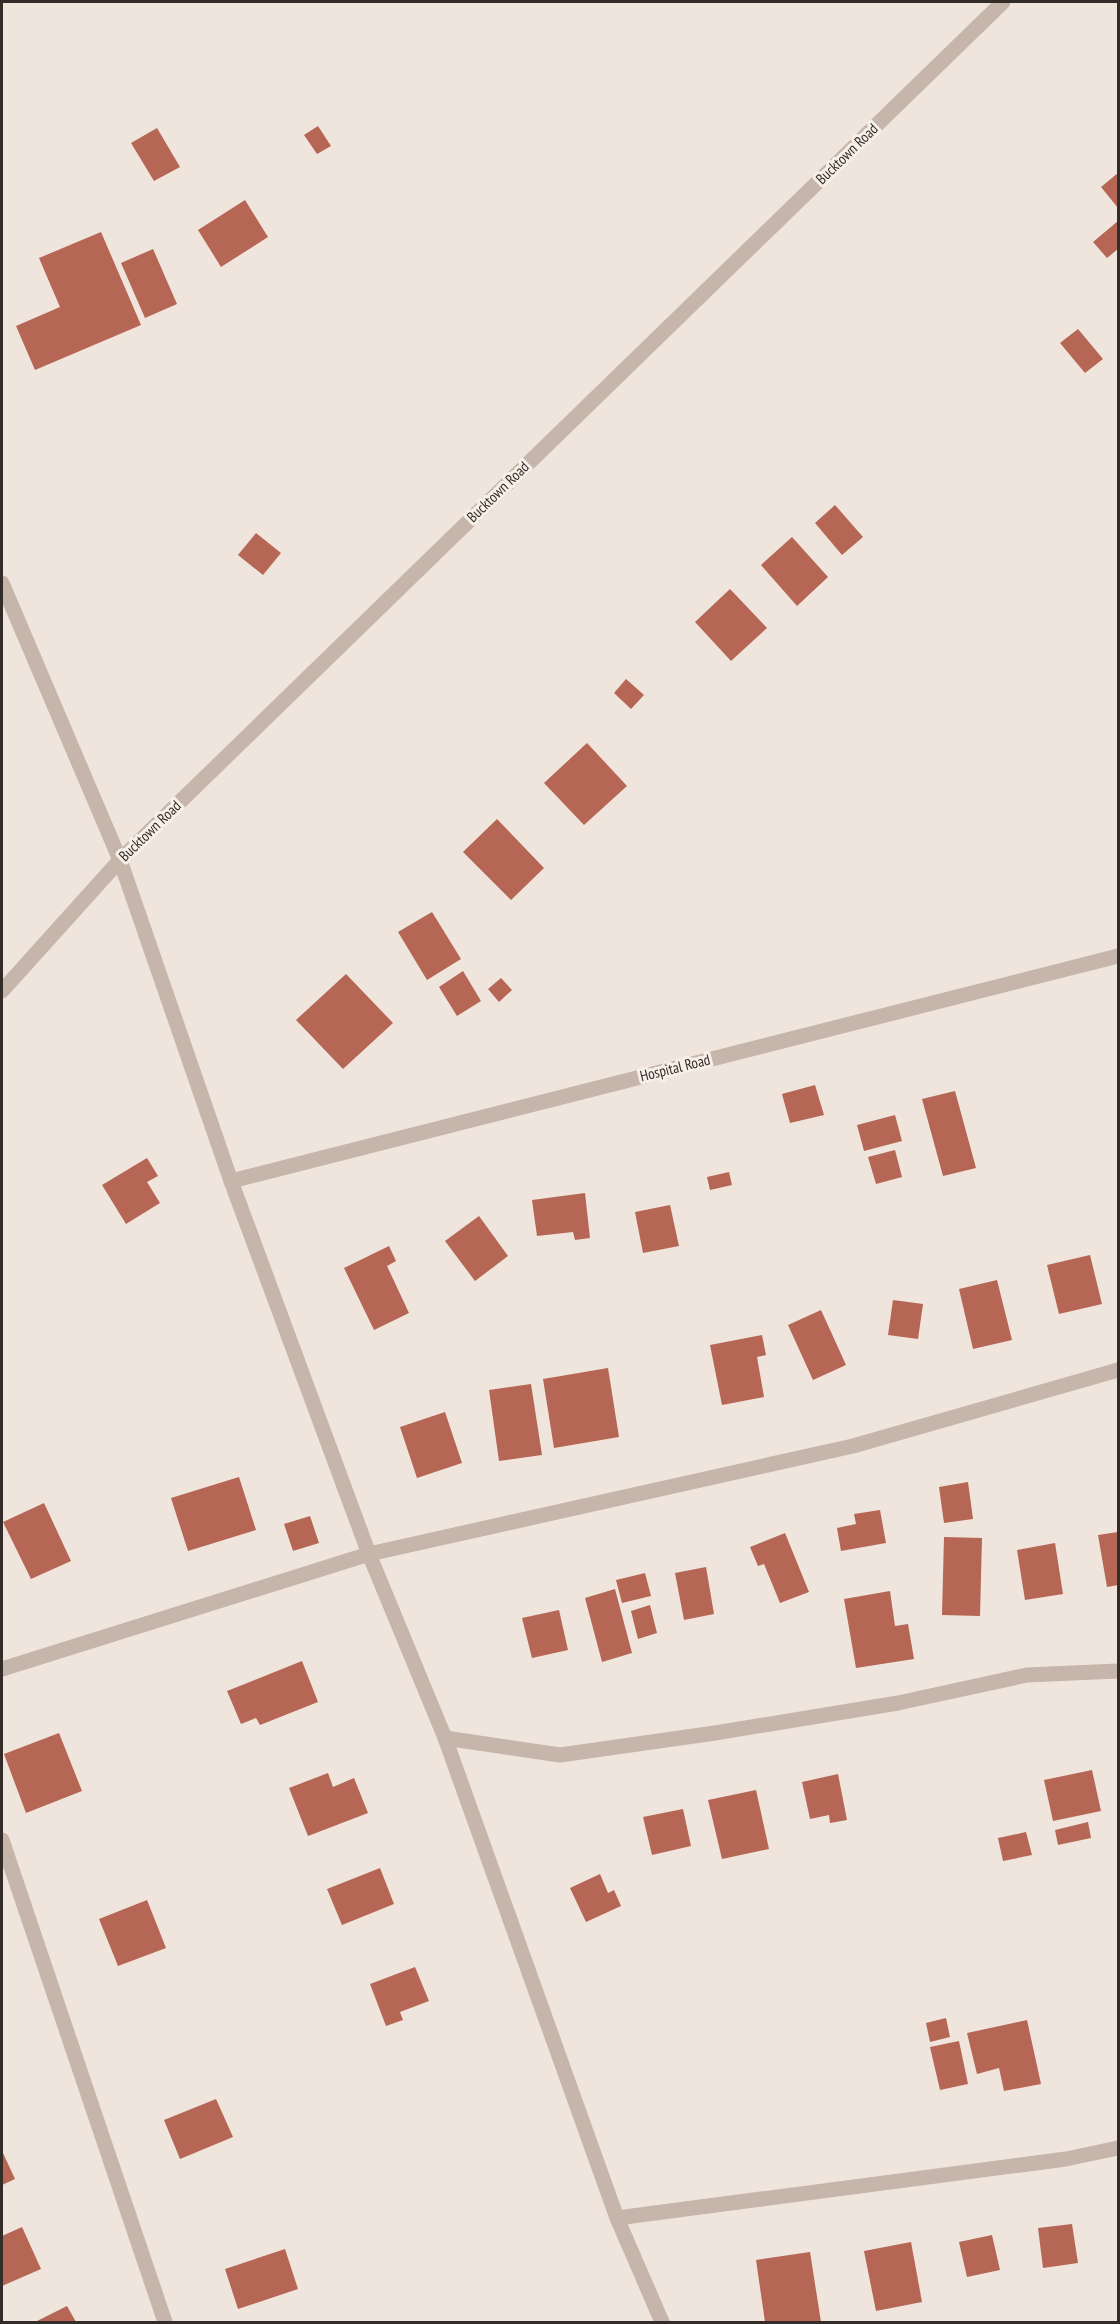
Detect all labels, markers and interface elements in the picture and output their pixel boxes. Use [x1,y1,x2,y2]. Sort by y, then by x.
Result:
street label: Bucktown Road [812,119,882,188]
street label: Bucktown Road [463,457,533,526]
street label: Bucktown Road [115,796,185,865]
street label: Hospital Road [638,1050,712,1085]

